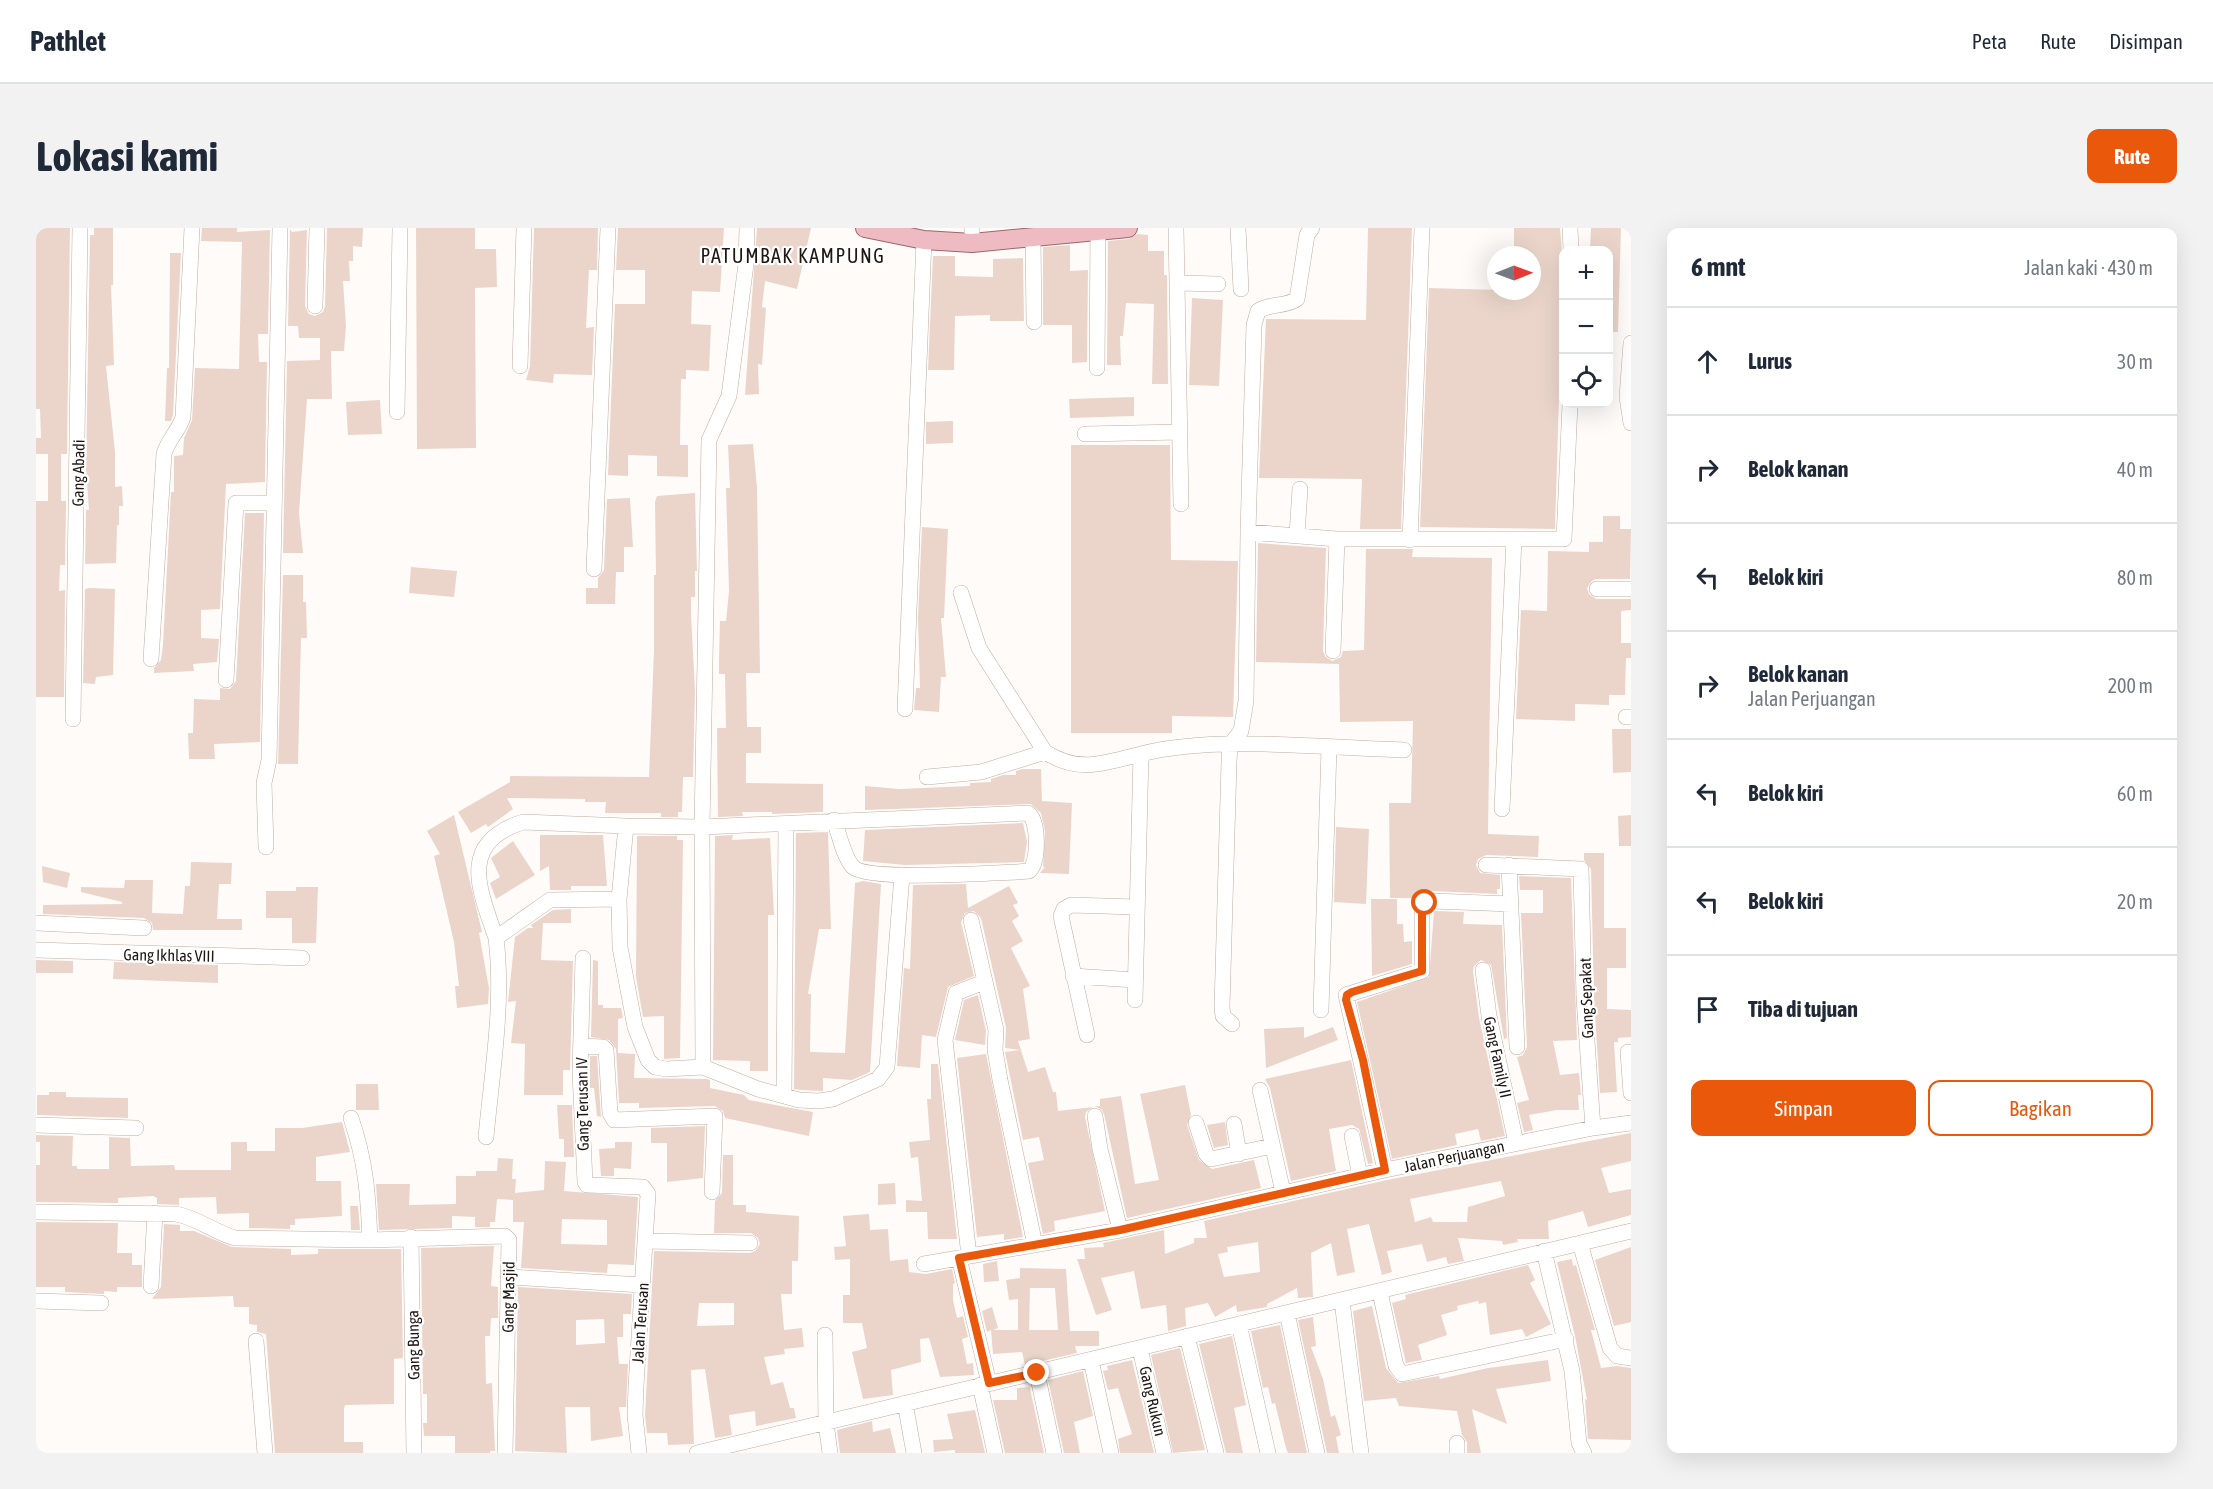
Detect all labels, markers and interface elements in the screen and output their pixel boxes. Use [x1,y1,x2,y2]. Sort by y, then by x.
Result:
text: Pathlet [30,25,106,57]
text: Peta [1972,29,2007,53]
text: Rute [2040,29,2076,53]
text: Disimpan [2109,29,2183,53]
button: Rute [2087,129,2177,183]
text: Lokasi kami [36,132,218,180]
district label: PATUMBAK KAMPUNG [701,244,885,267]
north arrow [1487,246,1541,300]
map controls [1559,246,1613,408]
button: + [1559,246,1613,300]
text: 6 mnt [1691,252,1746,282]
text: Jalan kaki · 430 m [2024,256,2153,279]
button: − [1559,300,1613,354]
icon: ahead [1691,345,1724,378]
text: Lurus [1748,348,1792,374]
text: 30 m [2117,350,2153,373]
button: locate [1559,354,1613,408]
street label: Gang Abadi [68,439,89,507]
icon: right [1691,453,1724,486]
text: Belok kanan [1748,456,1849,482]
text: 40 m [2117,458,2153,481]
icon: left [1691,561,1724,594]
text: Belok kiri [1748,564,1823,590]
text: 80 m [2117,566,2153,589]
text: Belok kanan [1748,661,1849,687]
icon: right [1691,669,1724,702]
text: 200 m [2108,674,2153,697]
text: Jalan Perjuangan [1748,687,1876,710]
icon: left [1691,777,1724,810]
text: Belok kiri [1748,780,1823,806]
text: 60 m [2117,782,2153,805]
icon: left [1691,885,1724,918]
text: Belok kiri [1748,888,1823,914]
route start [1411,889,1437,915]
text: 20 m [2117,890,2153,913]
street label: Gang Ikhlas VIII [123,945,215,966]
street label: Gang Sepakat [1576,957,1597,1039]
icon: arrive [1691,993,1724,1026]
text: Tiba di tujuan [1748,996,1858,1022]
street label: Gang Family II [1480,1015,1515,1099]
street label: Gang Terusan IV [572,1057,593,1151]
button: Simpan [1691,1080,1916,1136]
button: Bagikan [1928,1080,2153,1136]
street label: Jalan Perjuangan [1402,1137,1506,1176]
street label: Gang Masjid [498,1261,519,1333]
street label: Jalan Terusan [628,1282,652,1364]
street label: Gang Bunga [403,1310,424,1380]
route end [1023,1359,1049,1385]
street label: Gang Rukun [1135,1364,1170,1438]

